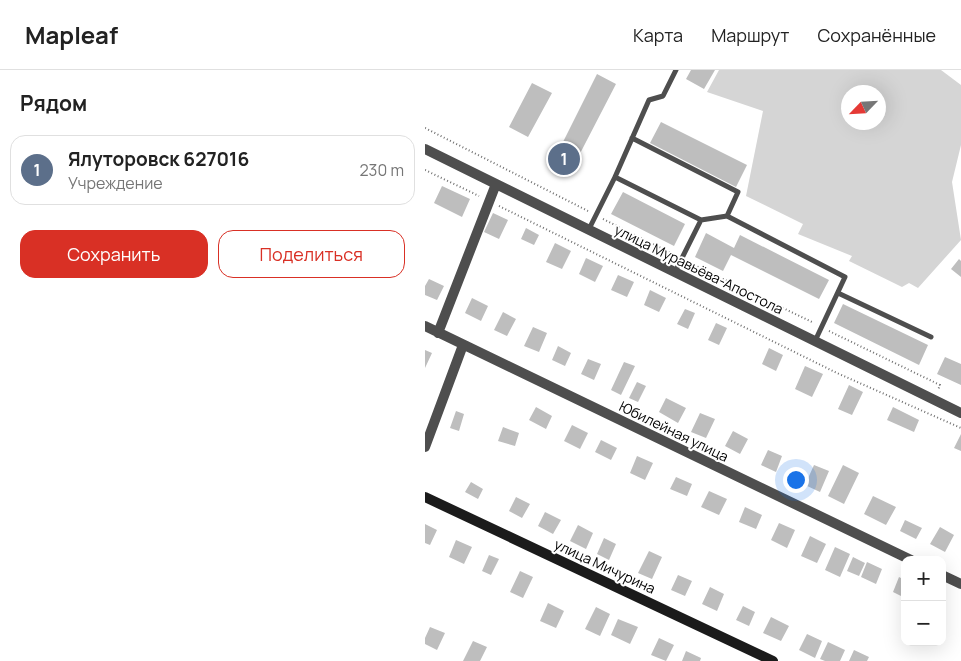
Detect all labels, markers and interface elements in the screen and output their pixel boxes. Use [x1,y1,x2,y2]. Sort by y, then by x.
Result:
text: Mapleaf [25,18,118,51]
text: Карта [633,23,683,47]
text: Маршрут [711,23,789,47]
text: Сохранённые [817,23,936,47]
north arrow [841,85,886,130]
text: Рядом [20,89,87,117]
pin: 1 [548,140,580,178]
text: Ялуторовск 627016 [68,146,249,172]
text: 1 [33,159,41,181]
text: 230 m [360,159,404,181]
text: Учреждение [68,172,163,194]
street label: улица Муравьёва-Апостола [612,220,786,318]
button: Сохранить [20,230,208,278]
button: Поделиться [218,230,405,278]
street label: Юбилейная улица [616,396,732,466]
your location [783,467,809,493]
street label: улица Мичурина [551,534,659,598]
map controls [901,556,946,646]
button: + [901,556,946,601]
button: − [901,601,946,646]

